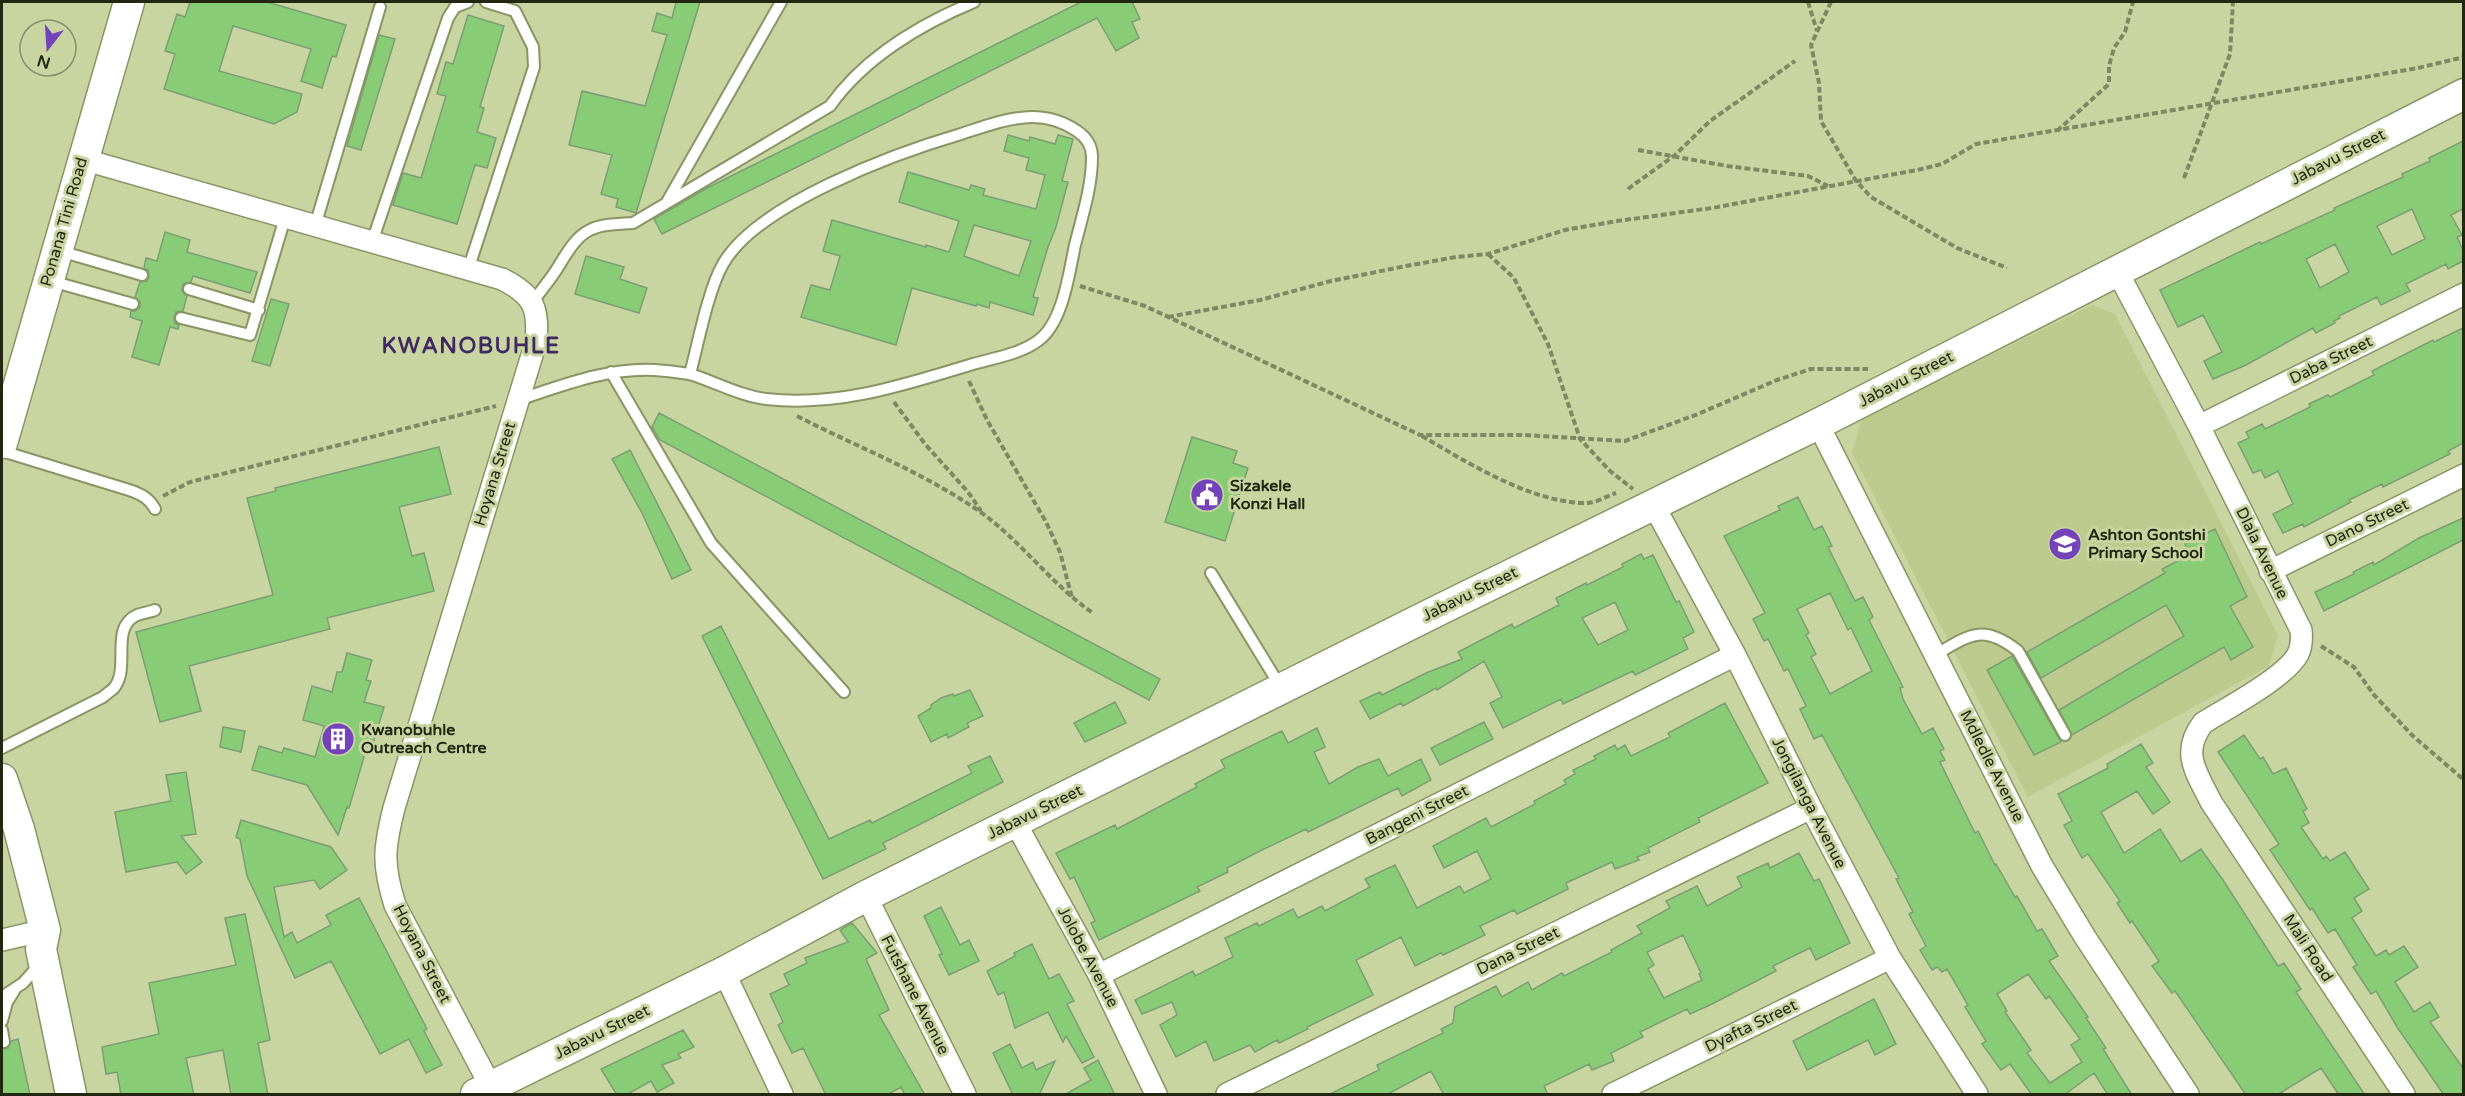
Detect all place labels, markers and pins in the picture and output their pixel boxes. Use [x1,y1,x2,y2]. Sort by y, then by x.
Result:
place label: Sizakele Konzi Hall [1230,476,1305,514]
public building icon: Sizakele Konzi Hall [1189,477,1225,513]
place label: Ashton Gontshi Primary School [2088,525,2206,563]
school or university icon: Ashton Gontshi Primary School [2047,526,2083,562]
place label: Kwanobuhle Outreach Centre [361,720,487,758]
building icon: Kwanobuhle Outreach Centre [320,721,356,757]

